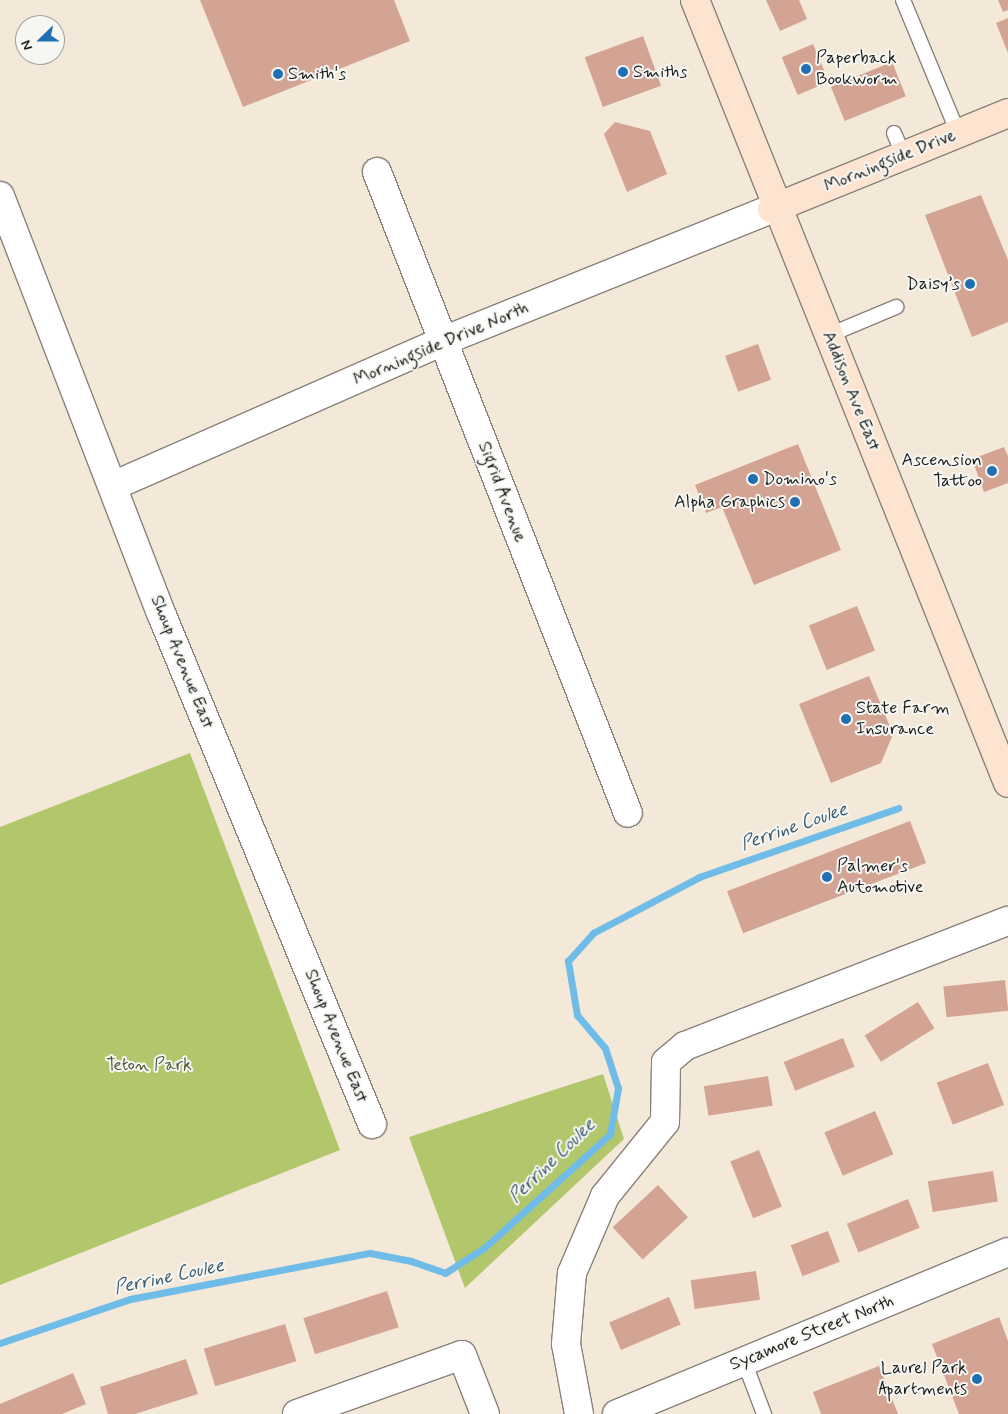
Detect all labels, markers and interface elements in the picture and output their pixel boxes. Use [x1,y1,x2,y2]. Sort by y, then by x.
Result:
north arrow [15,15,65,65]
text: N [17,38,37,53]
place label: Paperback Bookworm [816,48,898,90]
place label: Smiths [633,61,687,83]
place label: Smith's [288,63,346,85]
marker: Paperback Bookworm [800,63,812,75]
marker: Smiths [617,66,629,78]
marker: Smith's [272,68,284,80]
street label: Morningside Drive [822,125,958,197]
place label: Daisy’s [906,273,960,295]
marker: Daisy’s [964,278,976,290]
street label: Morningside Drive North [351,298,531,390]
street label: Addison Ave East [818,329,884,453]
street label: Sigrid Avenue [473,439,531,545]
place label: Ascension Tattoo [901,450,982,492]
marker: Ascension Tattoo [986,465,998,477]
place label: Domino's [763,468,837,490]
marker: Domino's [747,473,759,485]
place label: Alpha Graphics [675,491,785,513]
marker: Alpha Graphics [789,496,801,508]
street label: Shoup Avenue East [146,594,218,730]
place label: State Farm Insurance [856,698,947,741]
marker: State Farm Insurance [840,713,852,725]
water label: Perrine Coulee [736,798,852,856]
place label: Palmer's Automotive [837,856,924,899]
marker: Palmer's Automotive [821,871,833,883]
street label: Shoup Avenue East [300,968,372,1104]
park label: Teton Park [107,1054,191,1076]
water label: Perrine Coulee [503,1113,601,1209]
water label: Perrine Coulee [110,1254,228,1300]
street label: Sycamore Street North [727,1290,897,1376]
place label: Laurel Park Apartments [879,1358,967,1400]
marker: Laurel Park Apartments [971,1373,983,1385]

